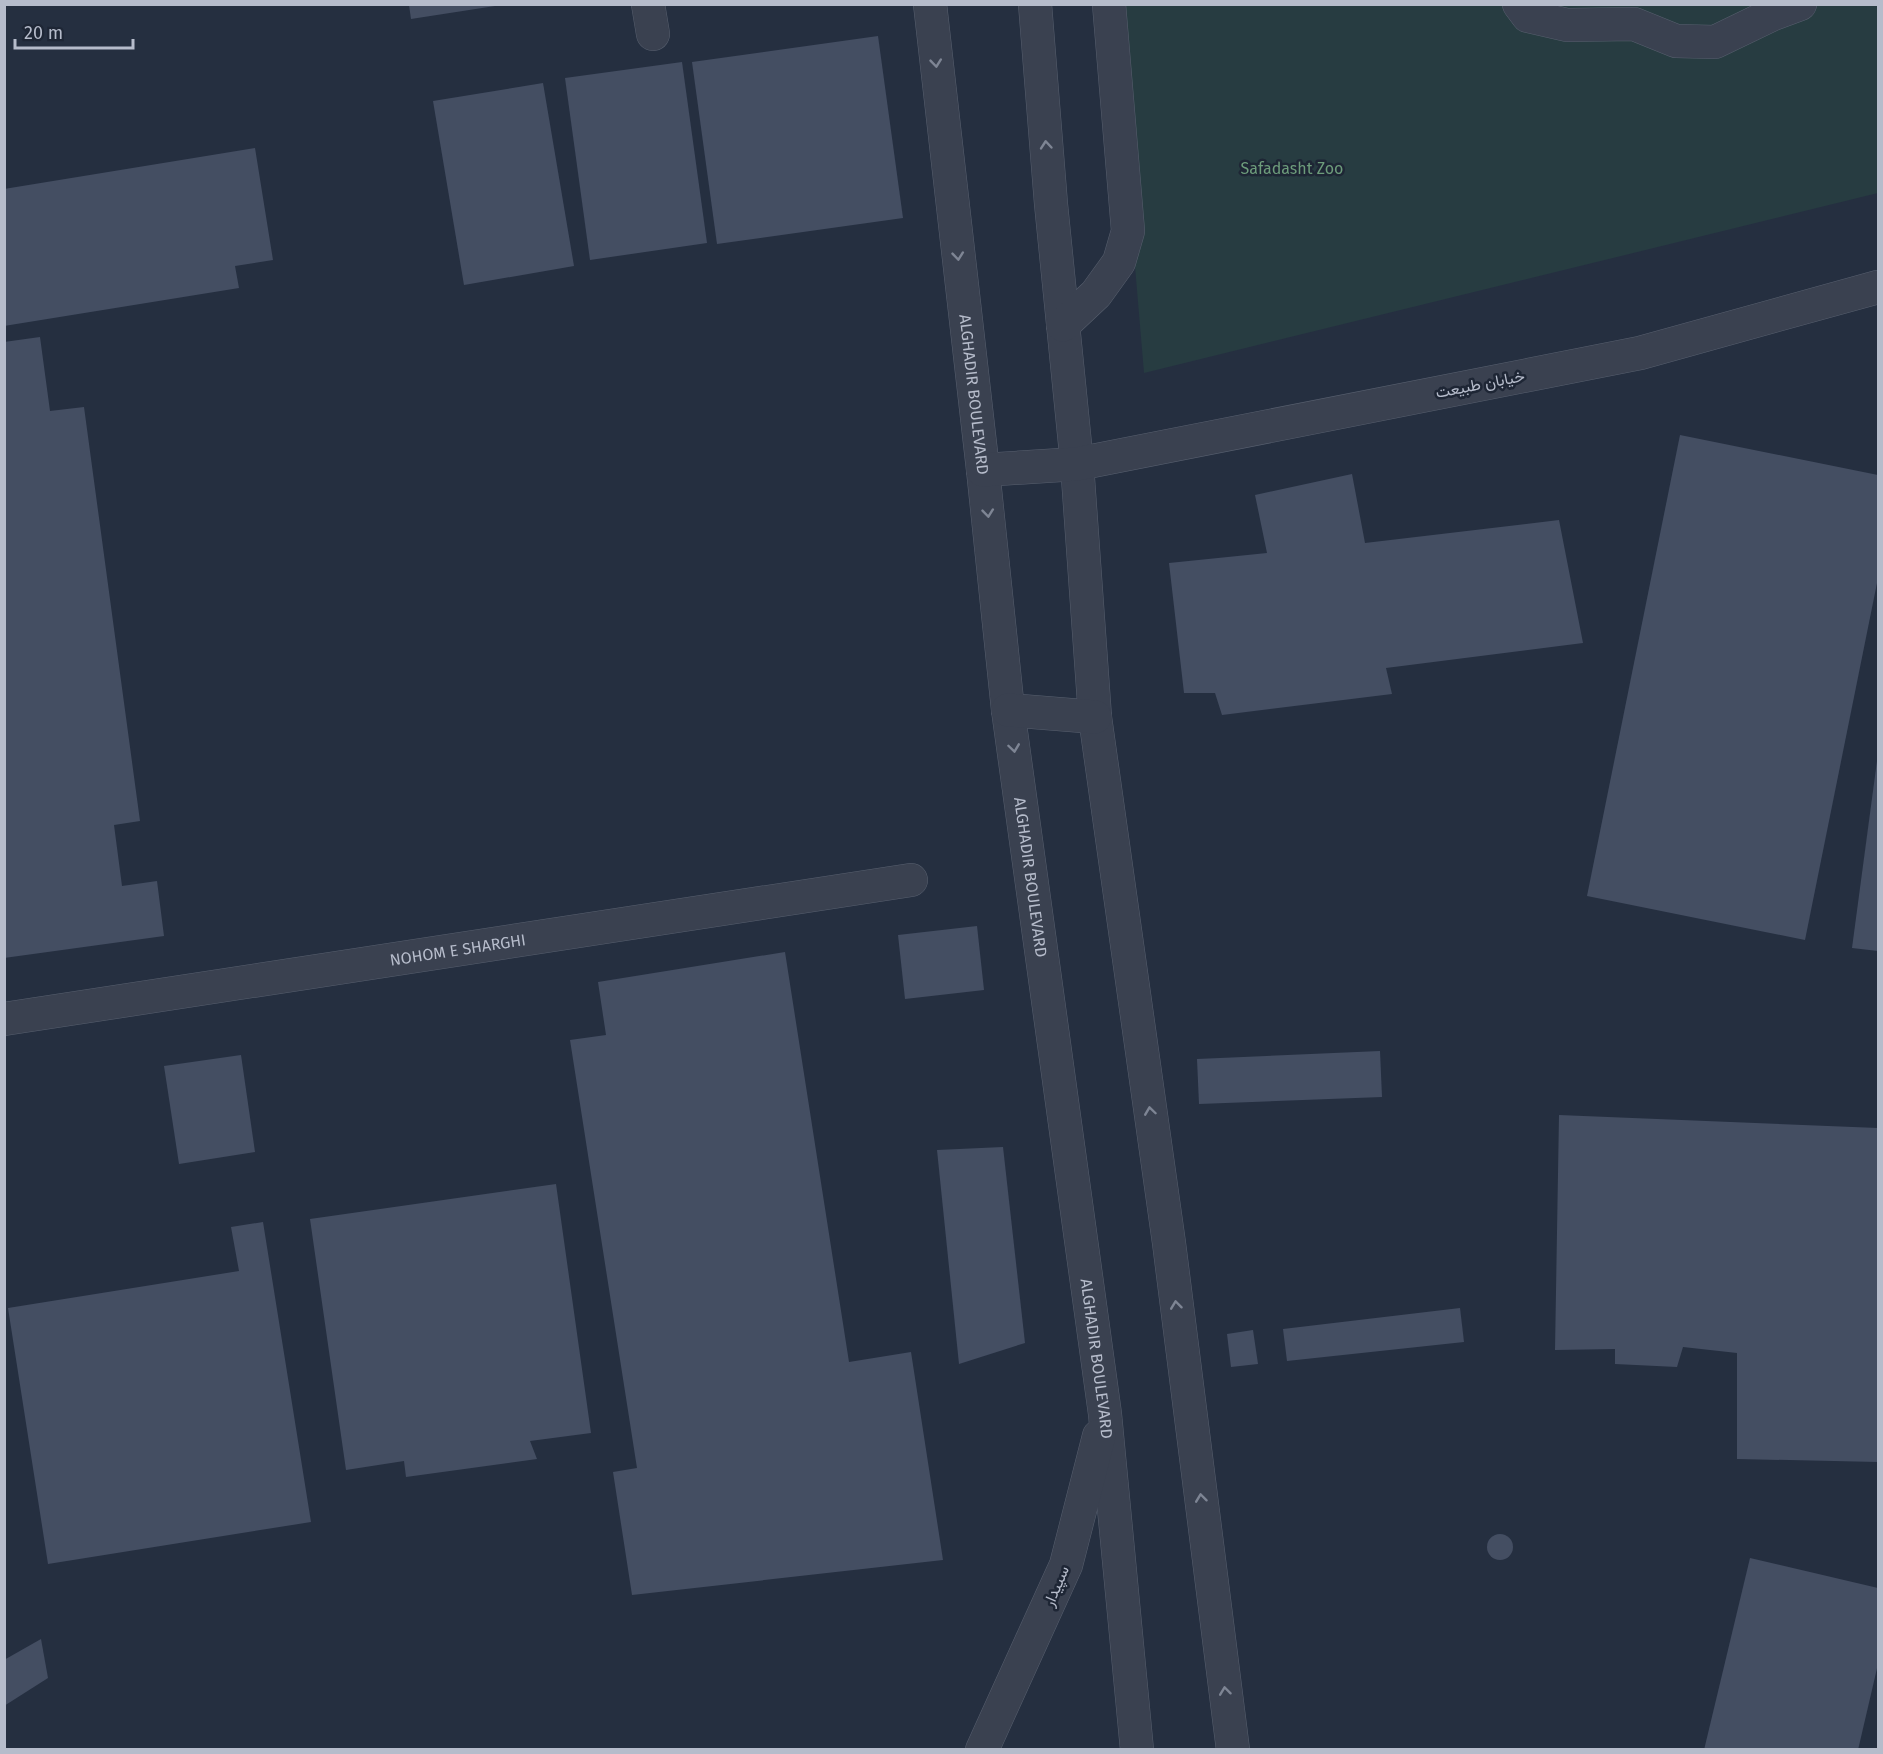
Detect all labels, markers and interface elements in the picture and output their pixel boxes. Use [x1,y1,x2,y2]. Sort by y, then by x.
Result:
scale bar [15,12,134,50]
text: 20 m [24,22,63,44]
one-way arrow [930,58,942,67]
one-way arrow [1040,141,1053,150]
park label: Safadasht Zoo [1241,159,1343,178]
one-way arrow [952,252,964,261]
street label: ALGHADIR BOULEVARD [956,313,993,476]
street label: خیابان طبیعت [1434,366,1526,402]
one-way arrow [981,508,994,517]
one-way arrow [1007,744,1019,753]
street label: ALGHADIR BOULEVARD [1011,796,1051,958]
street label: NOHOM E SHARGHI [388,930,527,969]
one-way arrow [1145,1107,1157,1116]
street label: ALGHADIR BOULEVARD [1077,1277,1117,1440]
one-way arrow [1171,1300,1183,1309]
one-way arrow [1195,1493,1207,1503]
street label: سپیدار [1039,1563,1075,1611]
one-way arrow [1220,1687,1232,1696]

